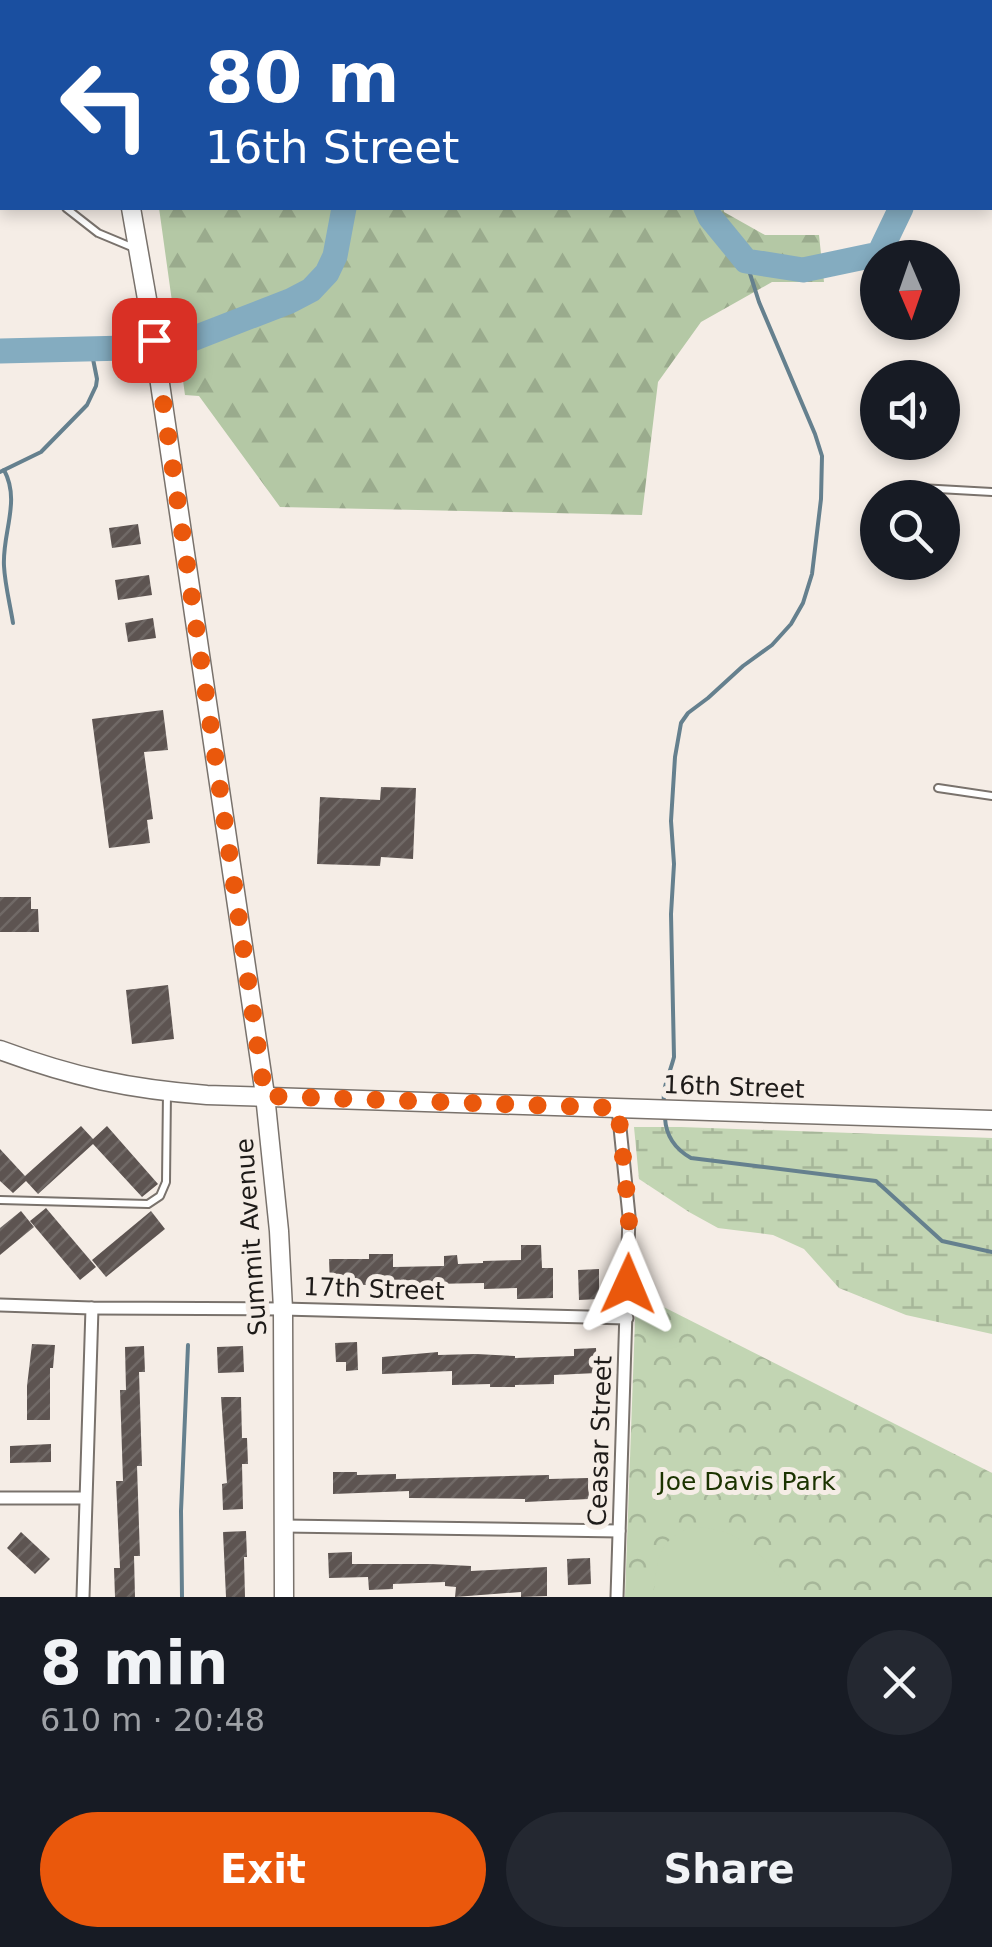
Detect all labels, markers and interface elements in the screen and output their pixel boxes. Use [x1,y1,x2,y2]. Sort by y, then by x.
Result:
text: 80 m [205,37,400,119]
icon: left [40,40,170,170]
text: 16th Street [205,121,459,174]
north arrow [860,240,960,340]
map controls [860,240,960,580]
pin [112,298,197,383]
icon: arrive [127,313,182,368]
button: sound [860,360,960,460]
button: search [860,480,960,580]
street label: 16th Street [663,1070,805,1104]
street label: Summit Avenue [230,1137,272,1337]
position arrow [576,1232,680,1336]
street label: 17th Street [303,1272,445,1306]
street label: Ceasar Street [583,1355,617,1527]
park label: Joe Davis Park [656,1467,836,1496]
text: 8 min [40,1628,228,1698]
button: close [847,1630,952,1735]
text: 610 m · 20:48 [40,1701,265,1739]
button: Exit [40,1812,486,1927]
button: Share [506,1812,952,1927]

